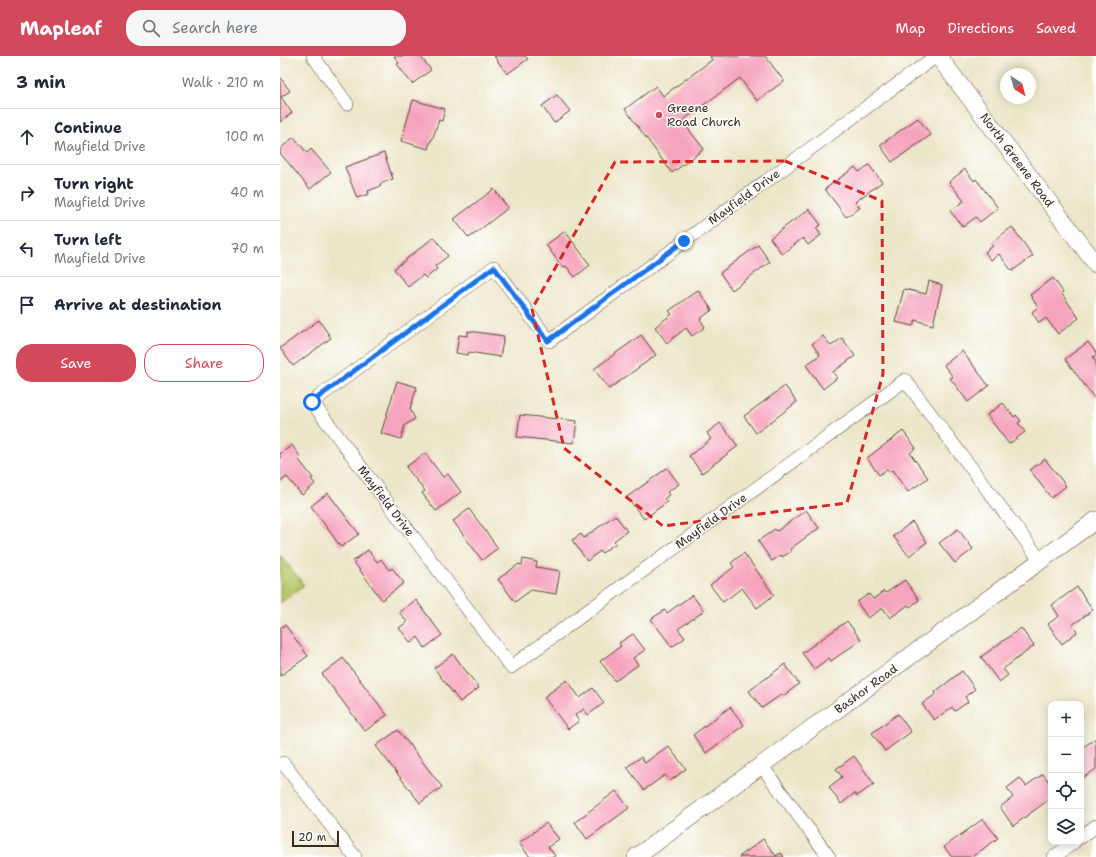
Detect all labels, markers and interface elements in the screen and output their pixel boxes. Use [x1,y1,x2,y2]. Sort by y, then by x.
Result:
search box [126,10,406,46]
text: Mapleaf [20,16,102,41]
icon: search [140,17,162,39]
text: Search here [172,18,258,38]
text: Map [896,19,926,37]
text: Directions [948,19,1014,37]
text: Saved [1036,19,1076,37]
north arrow [1000,68,1036,104]
text: 3 min [16,71,66,93]
text: Walk · 210 m [182,74,264,91]
place label: Greene Road Church [667,100,741,130]
marker: Greene Road Church [654,110,664,120]
street label: North Greene Road [976,110,1058,211]
text: Continue [54,118,122,138]
icon: ahead [16,126,38,148]
text: 100 m [225,128,264,145]
text: Mayfield Drive [54,138,146,155]
street label: Mayfield Drive [705,166,783,228]
text: Turn right [54,174,134,194]
icon: right [16,182,38,204]
text: 40 m [230,184,264,201]
text: Mayfield Drive [54,194,146,211]
text: Turn left [54,230,122,250]
route end [675,232,693,250]
icon: left [16,238,38,260]
text: 70 m [230,240,264,257]
text: Mayfield Drive [54,250,146,267]
icon: arrive [16,294,38,316]
text: Arrive at destination [54,295,222,315]
button: Save [16,344,136,382]
button: Share [144,344,264,382]
route start [303,393,321,411]
street label: Mayfield Drive [354,462,418,540]
street label: Mayfield Drive [672,490,750,552]
street label: Bashor Road [831,660,901,717]
map controls [1048,701,1084,845]
button: + [1048,701,1084,737]
button: − [1048,737,1084,773]
button: locate [1048,773,1084,809]
button: layers [1048,809,1084,845]
scale bar [292,829,339,848]
text: 20 m [298,830,326,845]

